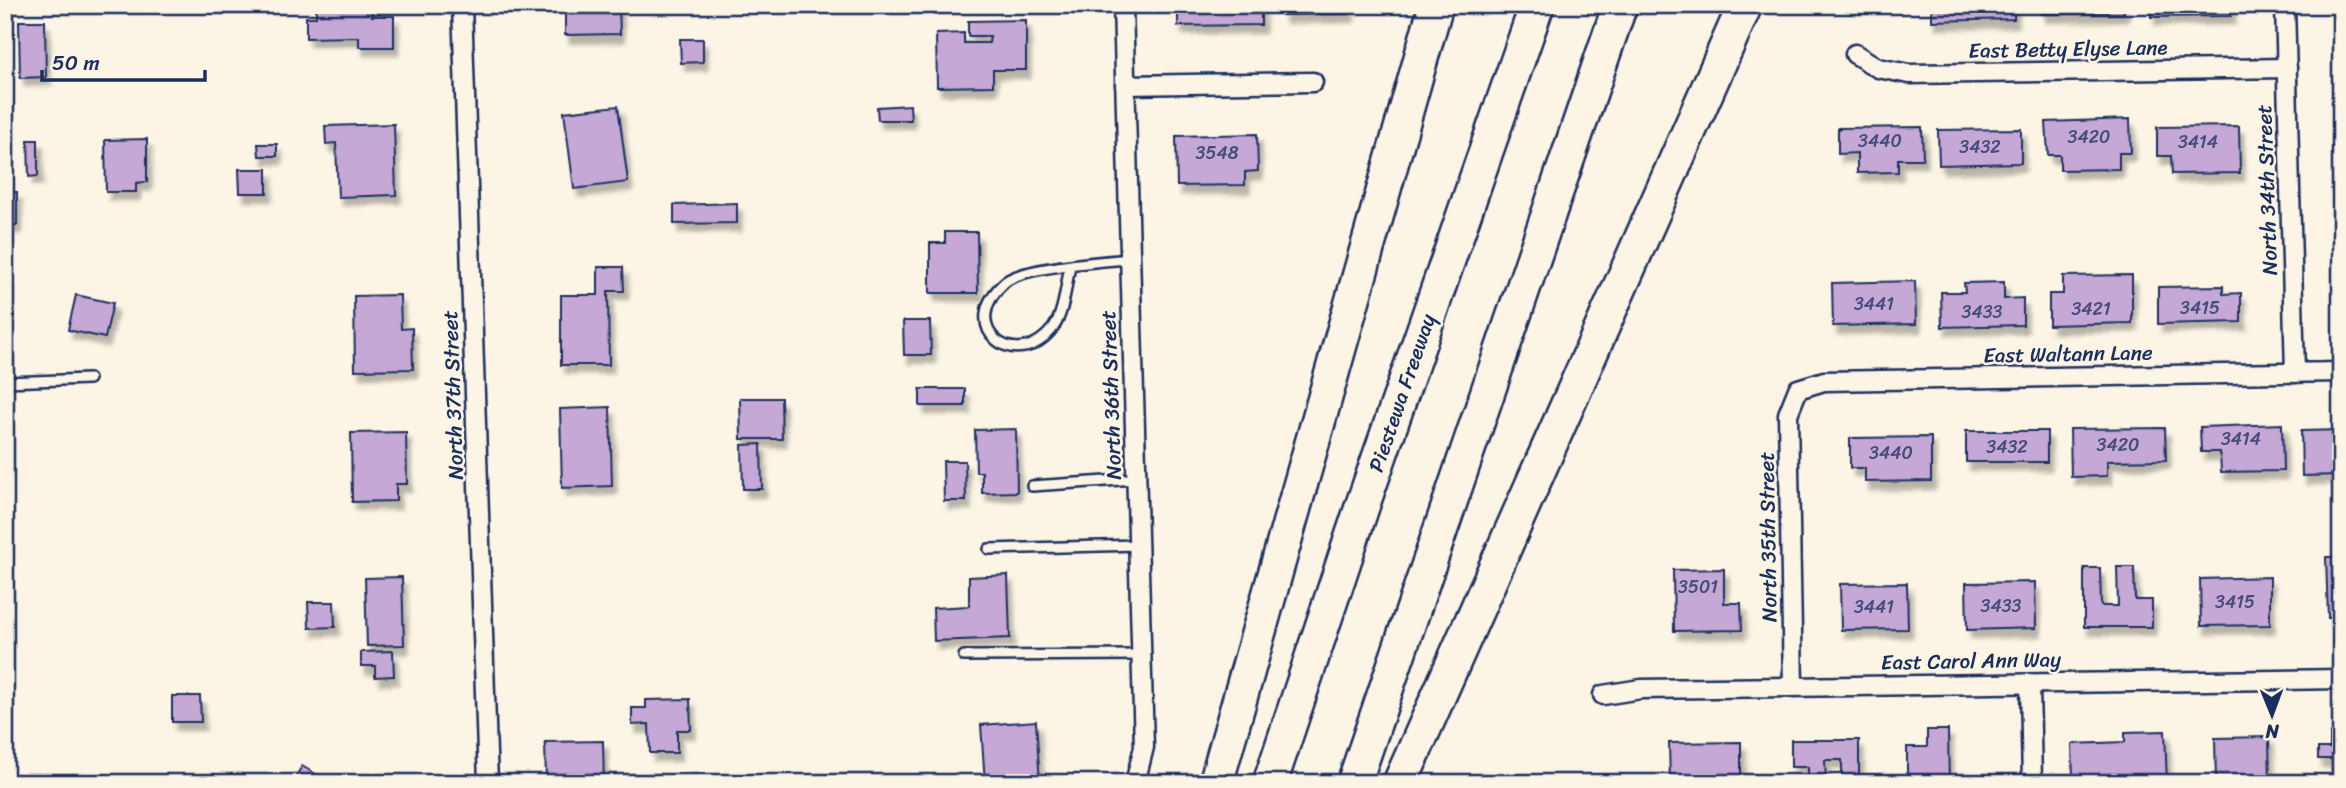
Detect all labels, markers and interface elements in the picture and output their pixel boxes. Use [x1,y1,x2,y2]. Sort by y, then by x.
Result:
street label: East Betty Elyse Lane [1968,28,2168,70]
scale bar [42,38,205,82]
text: 50 m [52,44,100,82]
street label: North 34th Street [2245,104,2289,276]
house number: 3420 [2068,121,2110,153]
house number: 3440 [1858,125,1902,157]
house number: 3414 [2178,126,2218,158]
house number: 3432 [1959,131,2001,163]
house number: 3548 [1196,137,1239,169]
house number: 3441 [1854,288,1894,320]
house number: 3415 [2180,292,2220,324]
house number: 3421 [2071,293,2111,325]
house number: 3433 [1962,296,2003,328]
street label: Piestewa Freeway [1357,308,1447,477]
street label: North 37th Street [431,310,475,480]
street label: North 36th Street [1089,310,1133,480]
street label: East Waltann Lane [1983,334,2153,374]
house number: 3414 [2221,423,2261,455]
house number: 3420 [2097,429,2139,461]
house number: 3432 [1986,431,2028,463]
house number: 3440 [1869,437,1913,469]
street label: North 35th Street [1748,451,1788,623]
house number: 3501 [1678,571,1718,603]
house number: 3415 [2215,586,2255,618]
house number: 3433 [1981,590,2022,622]
house number: 3441 [1854,591,1894,623]
street label: East Carol Ann Way [1881,640,2062,682]
north arrow [2238,680,2308,750]
text: N [2265,715,2280,748]

